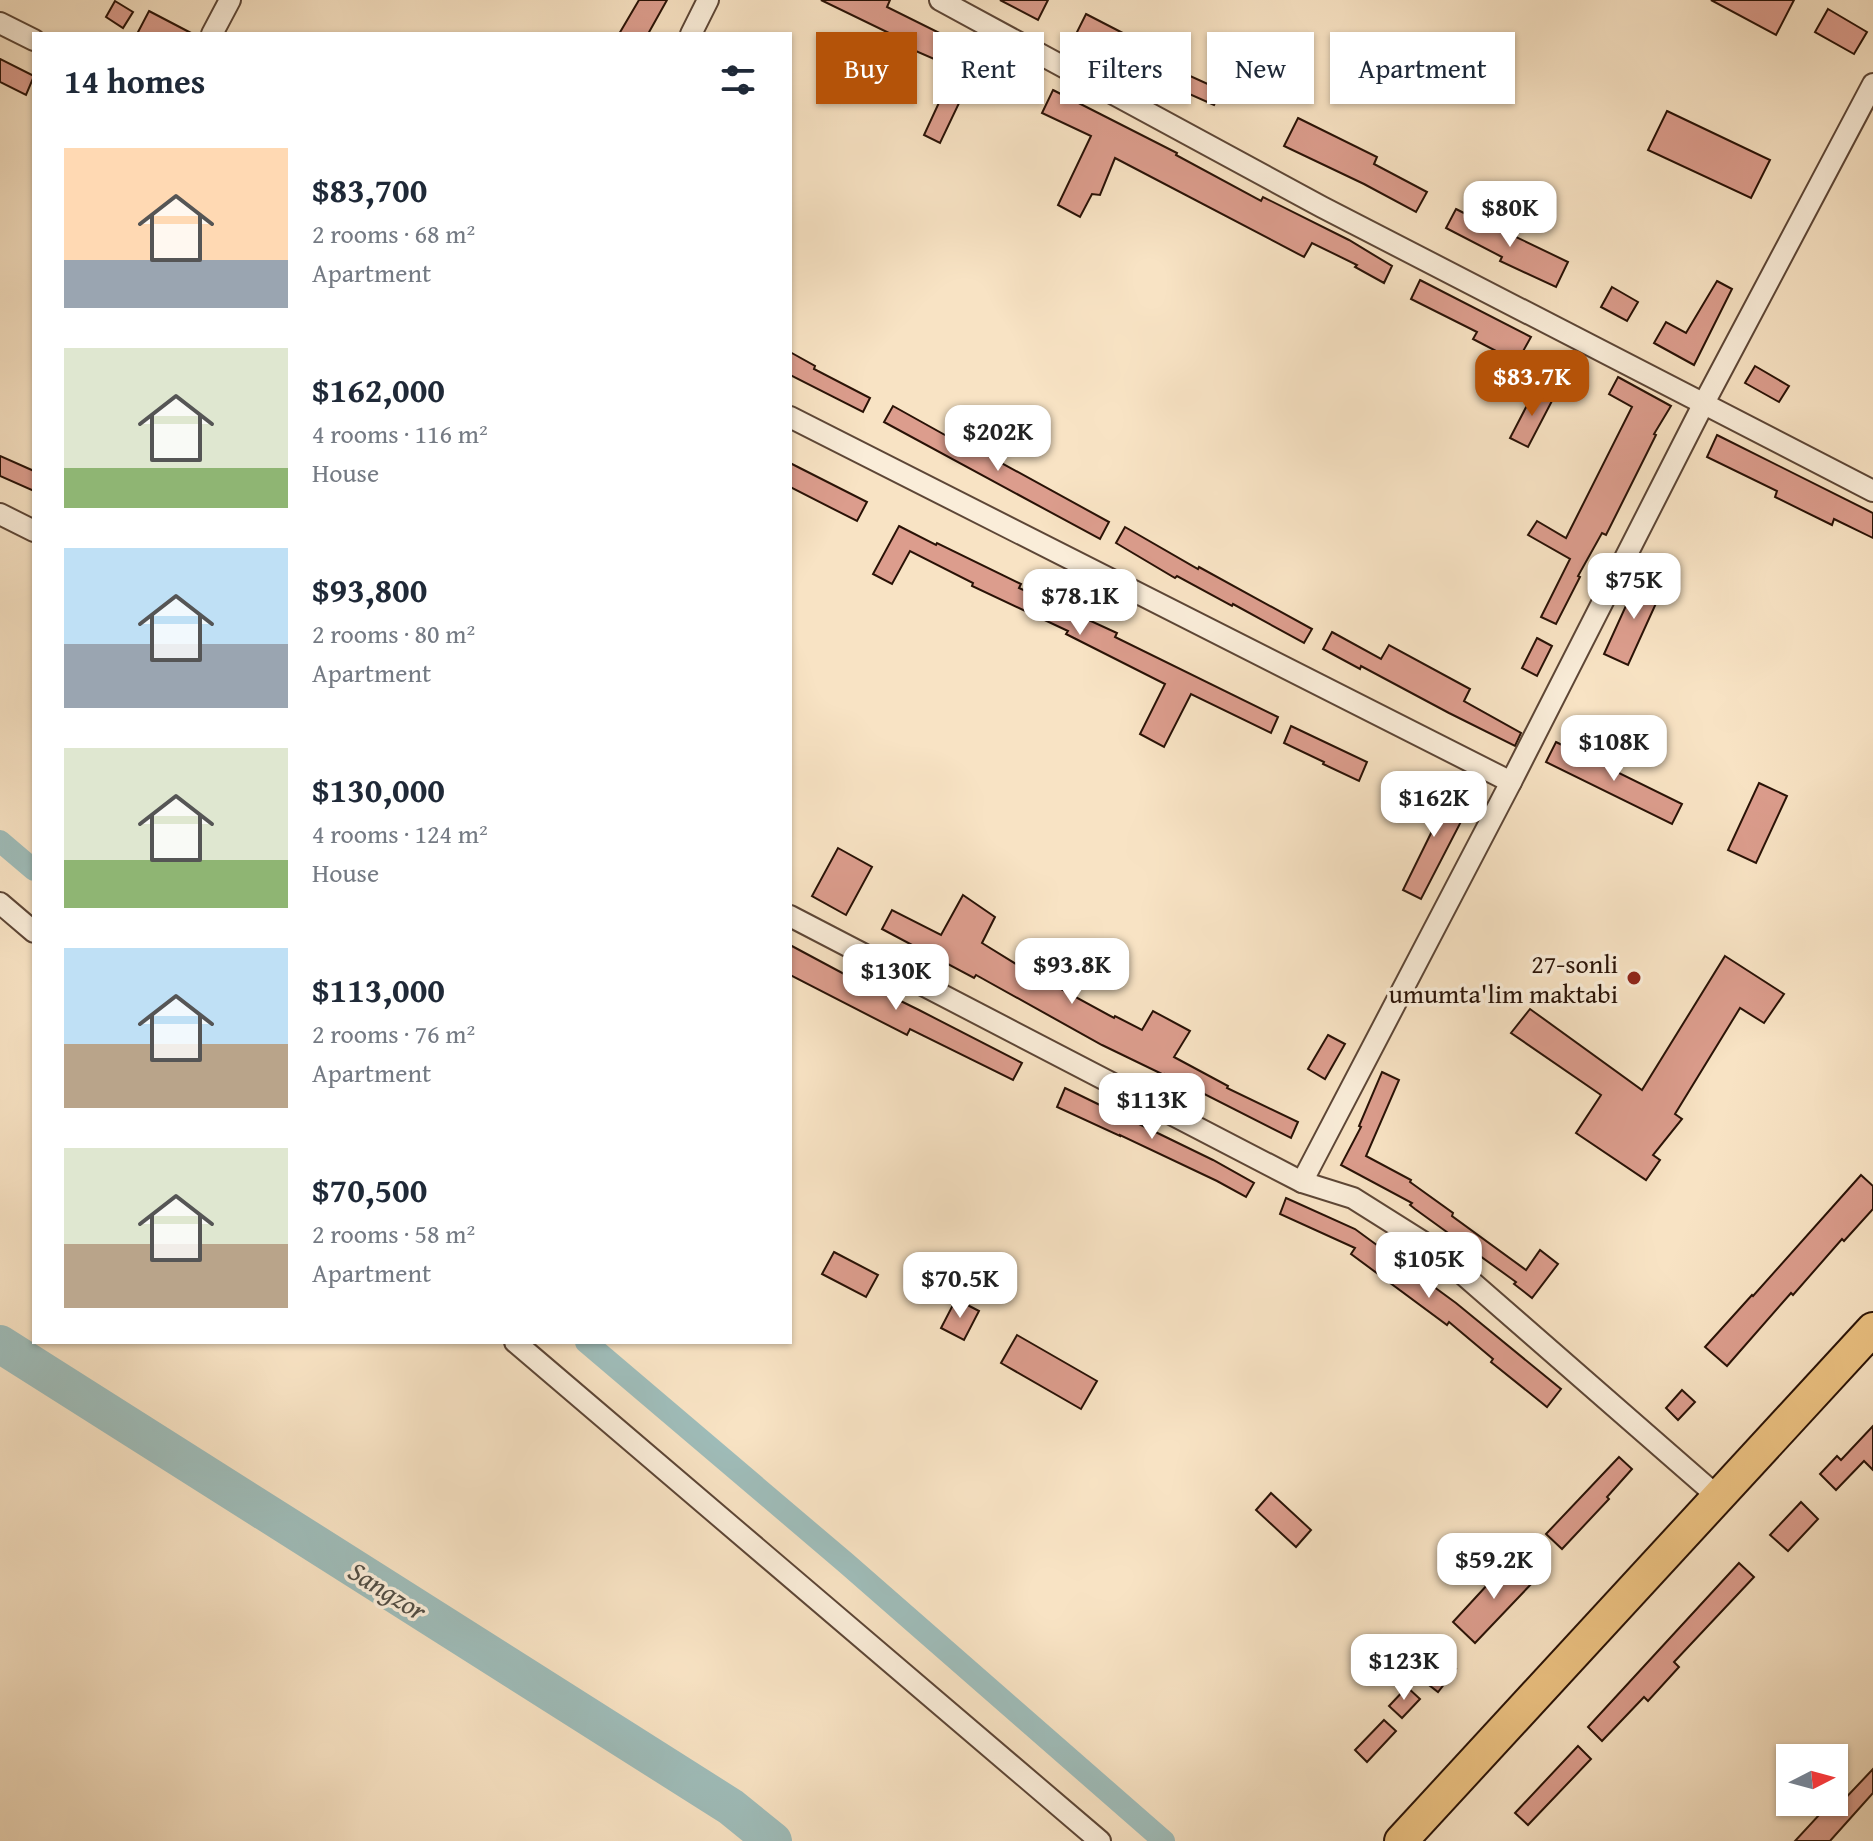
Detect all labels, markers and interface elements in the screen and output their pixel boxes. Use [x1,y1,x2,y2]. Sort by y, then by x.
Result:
chip: Buy [816,32,917,104]
chip: Rent [933,32,1044,104]
chip: Filters [1060,32,1191,104]
chip: New [1207,32,1314,104]
chip: Apartment [1330,32,1515,104]
text: 14 homes [64,56,205,105]
icon: filters [716,58,760,102]
text: $83,700 [312,165,427,214]
icon: home [128,180,224,276]
pin: $80K [1463,181,1557,249]
text: $80K [1482,187,1538,226]
text: 2 rooms · 68 m² [312,214,475,253]
text: Apartment [312,253,431,292]
pin: $83.7K [1467,350,1597,418]
text: $83.7K [1493,356,1571,395]
text: $162,000 [312,365,445,414]
icon: home [128,380,224,476]
pin: $202K [942,405,1054,473]
text: $202K [963,411,1033,450]
text: 4 rooms · 116 m² [312,414,488,453]
text: House [312,453,379,492]
pin: $75K [1587,553,1681,621]
text: $75K [1606,559,1662,598]
text: $93,800 [312,565,427,614]
pin: $78.1K [1015,569,1145,637]
text: $78.1K [1041,575,1119,614]
icon: home [128,580,224,676]
text: 2 rooms · 80 m² [312,614,475,653]
text: Apartment [312,653,431,692]
pin: $108K [1558,715,1670,783]
text: $108K [1579,721,1649,760]
text: $130,000 [312,765,445,814]
pin: $162K [1378,771,1490,839]
text: $162K [1399,777,1469,816]
icon: home [128,780,224,876]
text: 4 rooms · 124 m² [312,814,488,853]
text: House [312,853,379,892]
pin: $93.8K [1007,938,1137,1006]
pin: $130K [840,944,952,1012]
text: $93.8K [1033,944,1111,983]
place label: 27-sonli umumta'lim maktabi [1389,944,1618,1013]
text: $130K [861,950,931,989]
text: $113,000 [312,965,445,1014]
marker: 27-sonli umumta'lim maktabi [1625,969,1643,987]
icon: home [128,980,224,1076]
text: 2 rooms · 76 m² [312,1014,475,1053]
text: Apartment [312,1053,431,1092]
pin: $113K [1096,1073,1208,1141]
text: $113K [1117,1079,1187,1118]
text: $70,500 [312,1165,427,1214]
icon: home [128,1180,224,1276]
text: 2 rooms · 58 m² [312,1214,475,1253]
pin: $105K [1373,1232,1485,1300]
text: $105K [1394,1238,1464,1277]
pin: $70.5K [895,1252,1025,1320]
text: Apartment [312,1253,431,1292]
text: $70.5K [921,1258,999,1297]
pin: $59.2K [1429,1533,1559,1601]
text: $59.2K [1455,1539,1533,1578]
water label: Sangzor [341,1550,436,1631]
pin: $123K [1348,1634,1460,1702]
text: $123K [1369,1640,1439,1679]
north arrow [1776,1744,1848,1816]
map controls [1776,1744,1848,1816]

